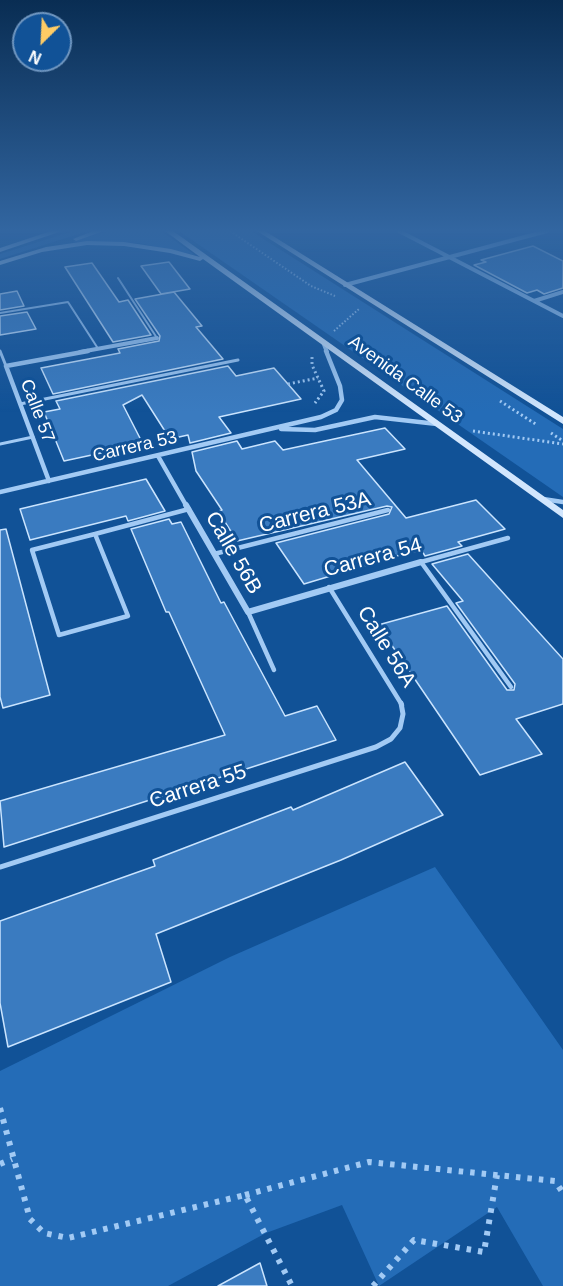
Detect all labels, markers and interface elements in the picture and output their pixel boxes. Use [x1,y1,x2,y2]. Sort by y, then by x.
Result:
north arrow [12,12,72,72]
text: N [27,47,44,67]
street label: Avenida Calle 53 [344,331,466,429]
street label: Calle 57 [15,376,59,446]
street label: Carrera 53 [91,427,179,467]
street label: Carrera 53A [256,487,374,539]
street label: Calle 56B [199,507,267,599]
street label: Carrera 54 [321,533,425,583]
street label: Calle 56A [351,602,421,692]
street label: Carrera 55 [146,760,250,814]

